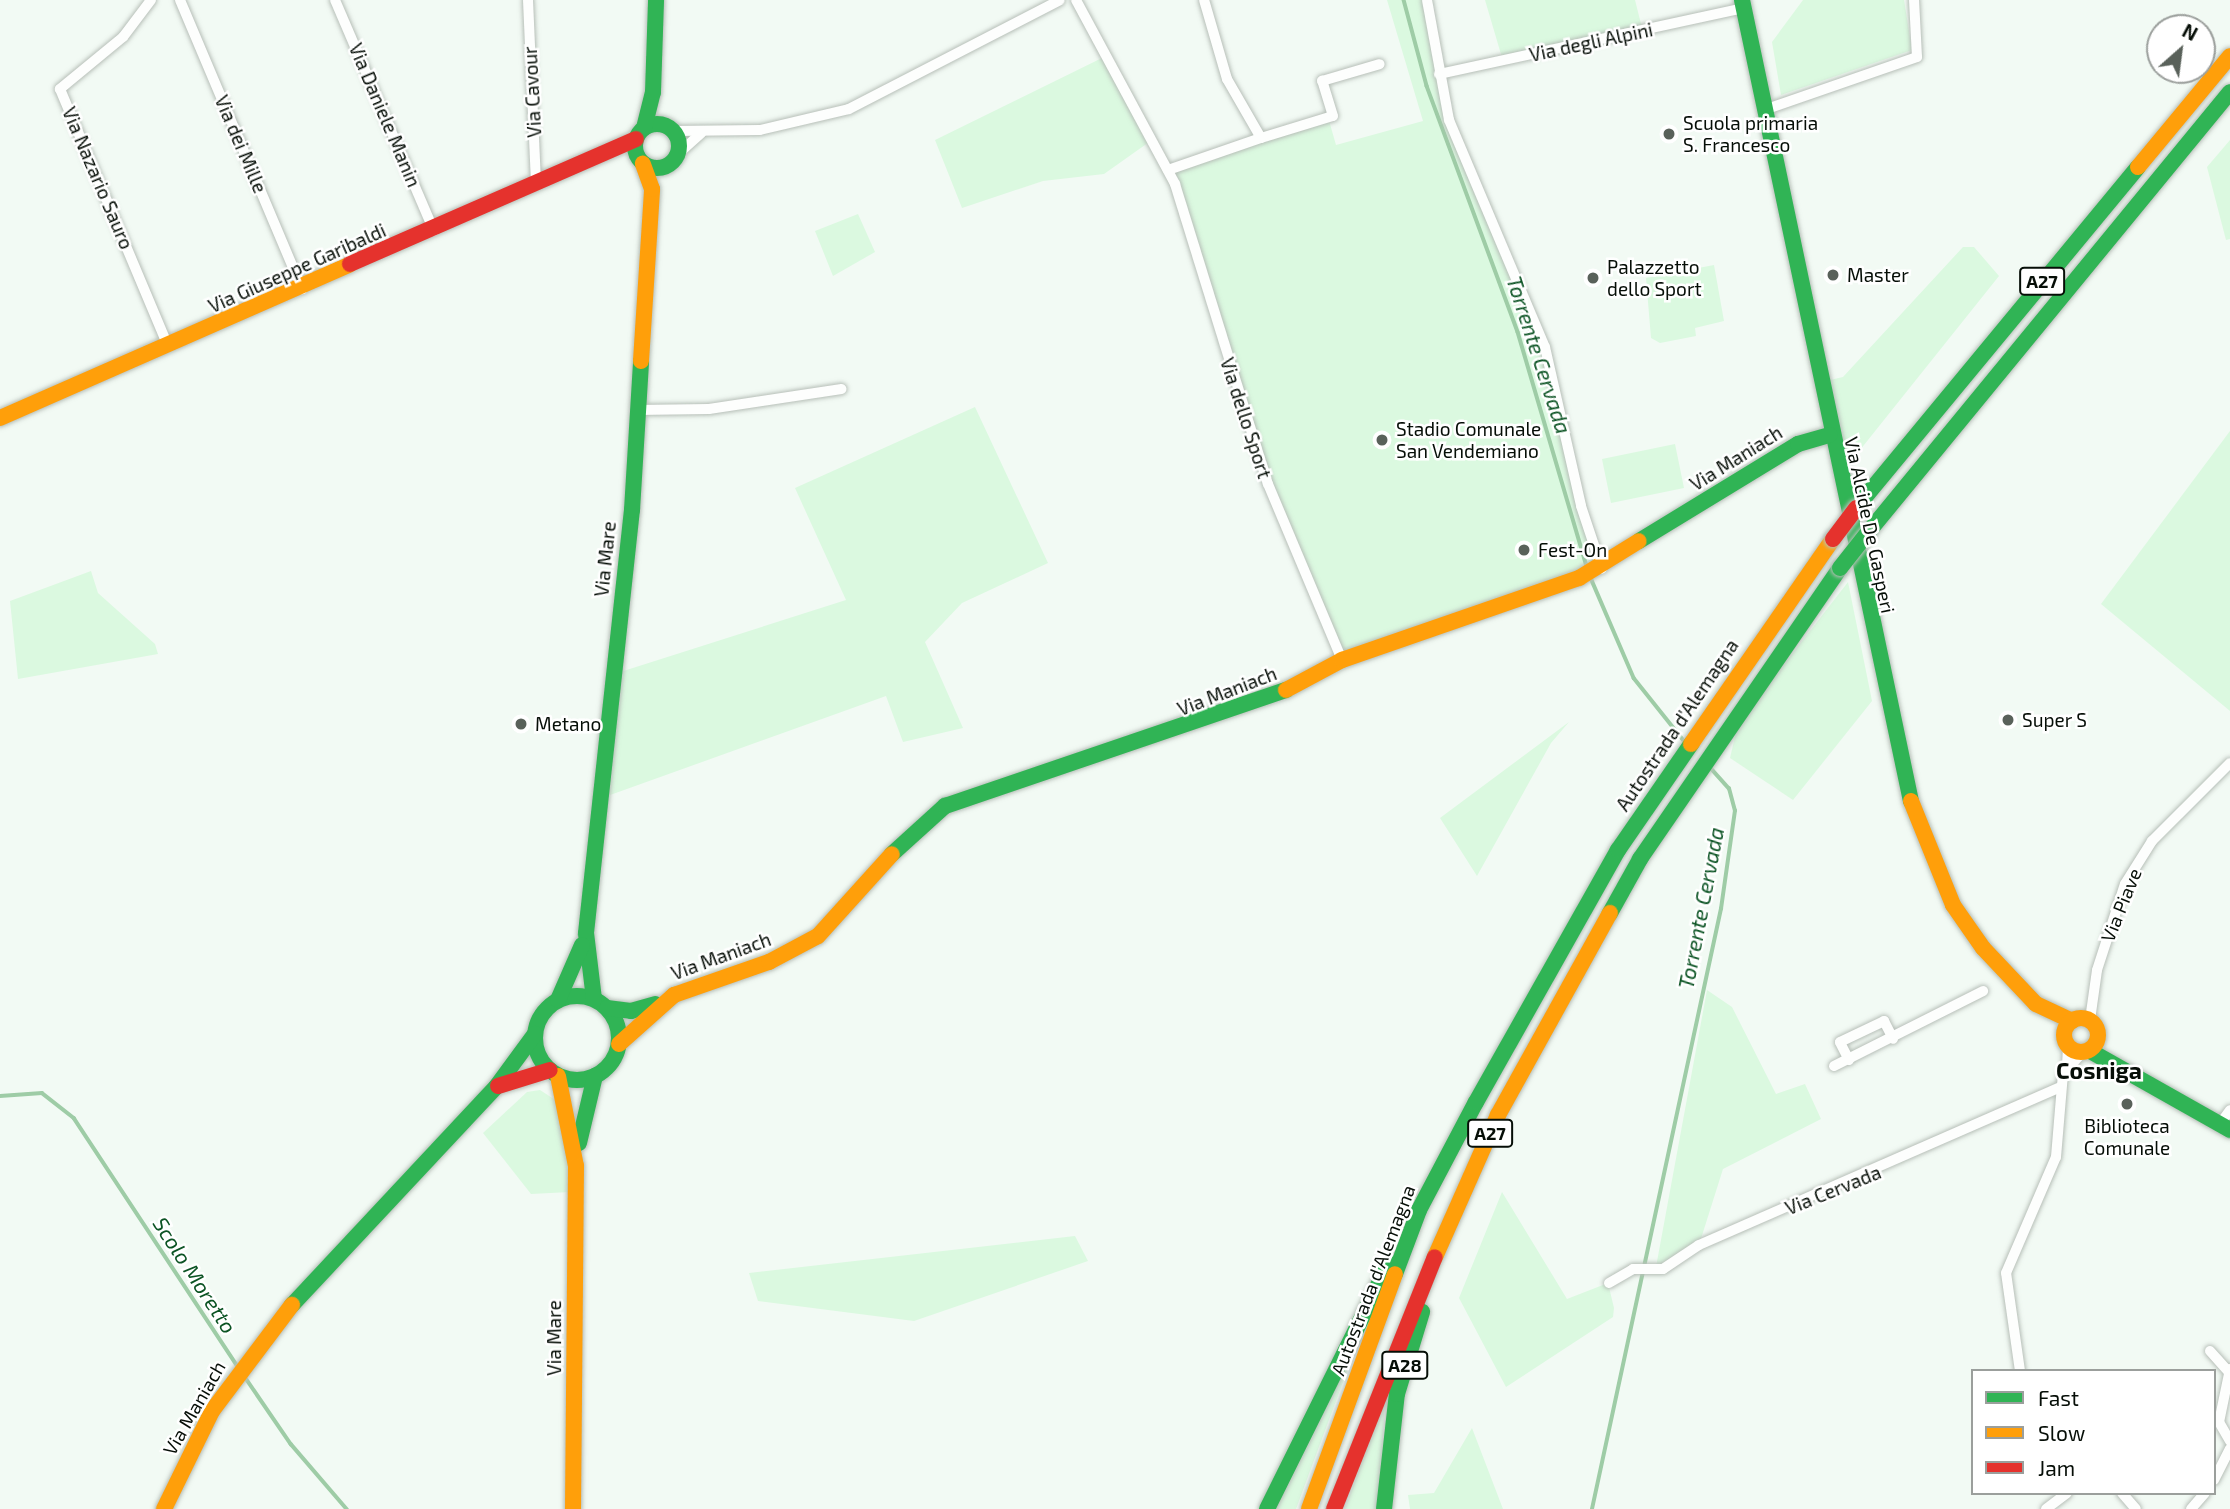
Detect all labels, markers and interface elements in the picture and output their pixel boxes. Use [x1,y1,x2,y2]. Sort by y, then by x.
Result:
north arrow [2146,14,2216,84]
street label: Via degli Alpini [1527,18,1655,66]
text: N [2179,18,2202,45]
street label: Via Daniele Manin [344,40,426,190]
street label: Via Cavour [518,46,546,138]
street label: Via dei Mille [210,92,272,196]
street label: Via Nazario Sauro [58,103,138,253]
place label: Scuola primaria S. Francesco [1683,112,1818,156]
marker: Scuola primaria S. Francesco [1661,126,1677,142]
street label: Via Giuseppe Garibaldi [205,219,389,317]
place label: Palazzetto dello Sport [1607,256,1702,300]
place label: Master [1847,264,1909,286]
marker: Master [1825,267,1841,283]
road number: A27 [2018,267,2066,296]
marker: Palazzetto dello Sport [1585,270,1601,286]
water label: Torrente Cervada [1502,273,1576,437]
street label: Via dello Sport [1216,355,1276,481]
place label: Stadio Comunale San Vendemiano [1396,418,1541,462]
street label: Via Maniach [1686,421,1786,495]
marker: Stadio Comunale San Vendemiano [1374,432,1390,448]
street label: Via Alcide De Gasperi [1840,434,1900,616]
street label: Via Mare [590,520,620,598]
place label: Fest-On [1538,539,1607,561]
marker: Fest-On [1516,542,1532,558]
street label: Autostrada d'Alemagna [1611,635,1743,815]
street label: Via Maniach [1174,662,1280,720]
place label: Super S [2022,709,2087,731]
marker: Super S [2000,712,2016,728]
place label: Metano [535,713,601,735]
marker: Metano [513,716,529,732]
water label: Torrente Cervada [1673,825,1729,991]
street label: Via Piave [2096,865,2146,945]
street label: Via Maniach [668,927,774,985]
district label: Cosniga [2056,1056,2142,1084]
marker: Biblioteca Comunale [2119,1096,2135,1112]
place label: Biblioteca Comunale [2084,1115,2170,1159]
road number: A27 [1466,1118,1514,1148]
street label: Via Cervada [1782,1160,1884,1220]
street label: Autostrada d'Alemagna [1326,1182,1420,1378]
water label: Scolo Moretto [148,1212,242,1338]
street label: Via Mare [543,1300,565,1376]
road number: A28 [1380,1350,1430,1380]
street label: Via Maniach [158,1357,230,1459]
legend [1971,1369,2216,1495]
text: Fast [2038,1385,2079,1410]
text: Slow [2038,1420,2085,1445]
text: Jam [2038,1455,2075,1480]

